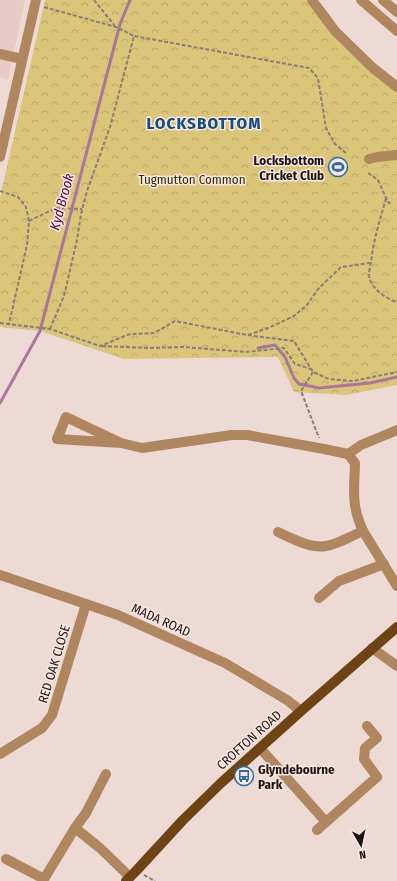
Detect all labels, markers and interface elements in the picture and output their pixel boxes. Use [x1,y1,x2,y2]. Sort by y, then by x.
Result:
district label: LOCKSBOTTOM [147,113,261,134]
place label: Locksbottom Cricket Club [254,153,324,183]
sports icon: Locksbottom Cricket Club [327,156,349,178]
water label: Kyd Brook [46,172,78,232]
park label: Tugmutton Common [138,172,246,187]
street label: MADA ROAD [129,600,193,640]
street label: RED OAK CLOSE [35,623,73,705]
street label: CROFTON ROAD [214,707,284,773]
place label: Glyndebourne Park [258,762,335,792]
bus stop icon: Glyndebourne Park [233,765,255,787]
north arrow [341,825,381,865]
text: N [358,847,367,861]

